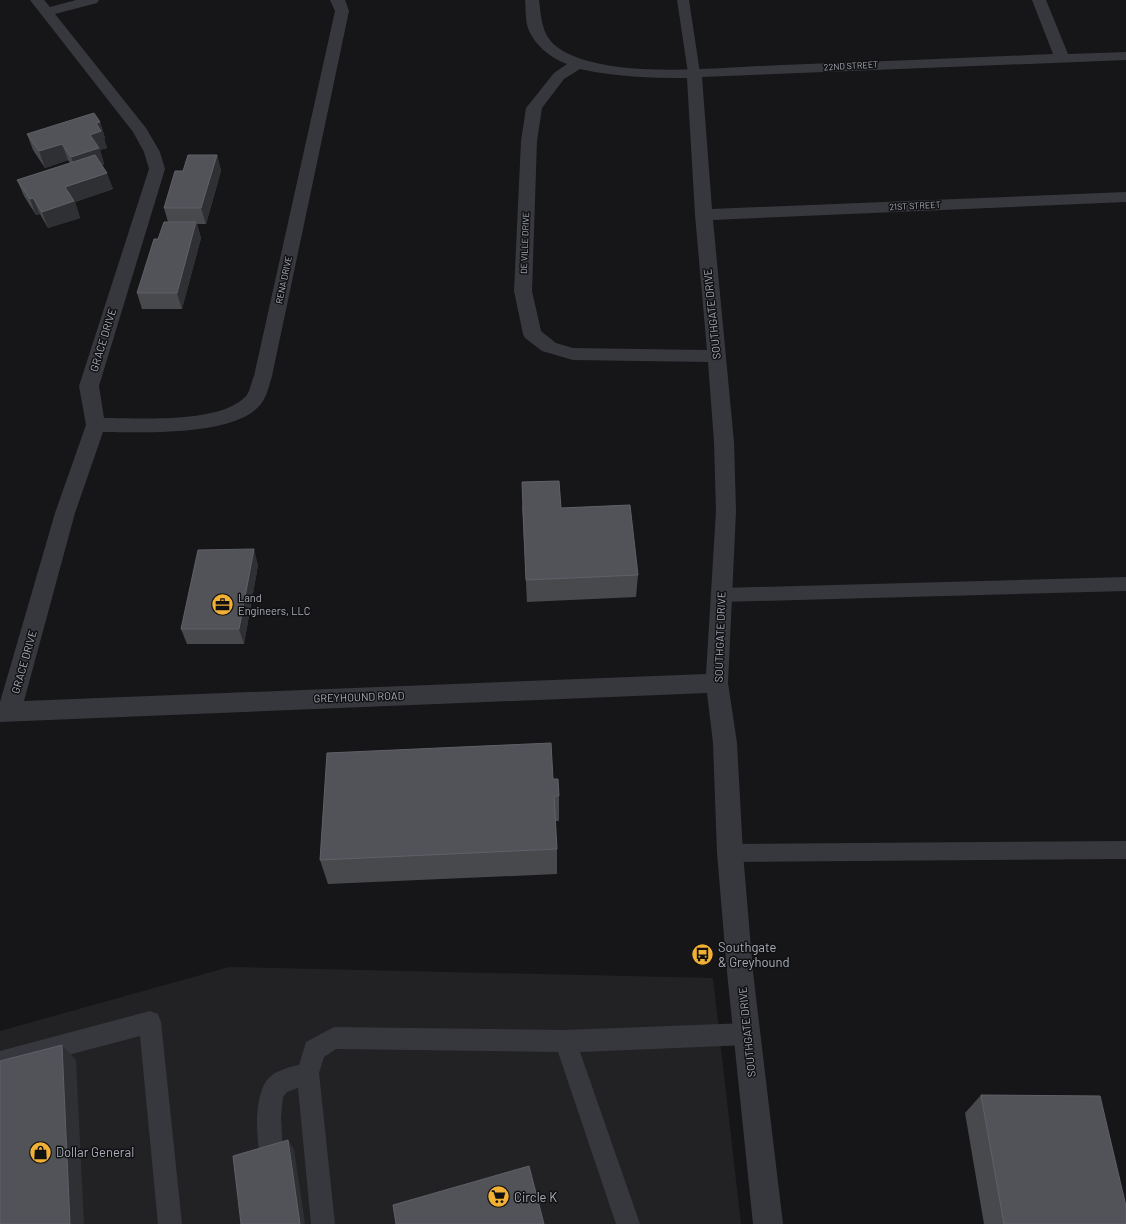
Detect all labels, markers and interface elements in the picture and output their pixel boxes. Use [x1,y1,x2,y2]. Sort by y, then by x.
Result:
street label: 22ND STREET [823,59,879,72]
street label: 21ST STREET [889,199,941,212]
street label: DE VILLE DRIVE [518,212,531,274]
street label: RENA DRIVE [273,255,294,305]
street label: SOUTHGATE DRIVE [700,268,723,360]
street label: GRACE DRIVE [87,306,118,373]
office icon: Land Engineers, LLC [210,591,236,617]
place label: Land Engineers, LLC [238,591,310,617]
street label: SOUTHGATE DRIVE [711,591,728,683]
street label: GRACE DRIVE [8,628,39,695]
street label: GREYHOUND ROAD [313,688,405,705]
place label: Southgate & Greyhound [718,939,790,970]
bus stop icon: Southgate & Greyhound [689,941,715,967]
street label: SOUTHGATE DRIVE [735,986,758,1078]
shop icon: Dollar General [27,1139,53,1165]
place label: Dollar General [56,1144,134,1160]
supermarket icon: Circle K [486,1184,512,1210]
place label: Circle K [514,1189,557,1205]

